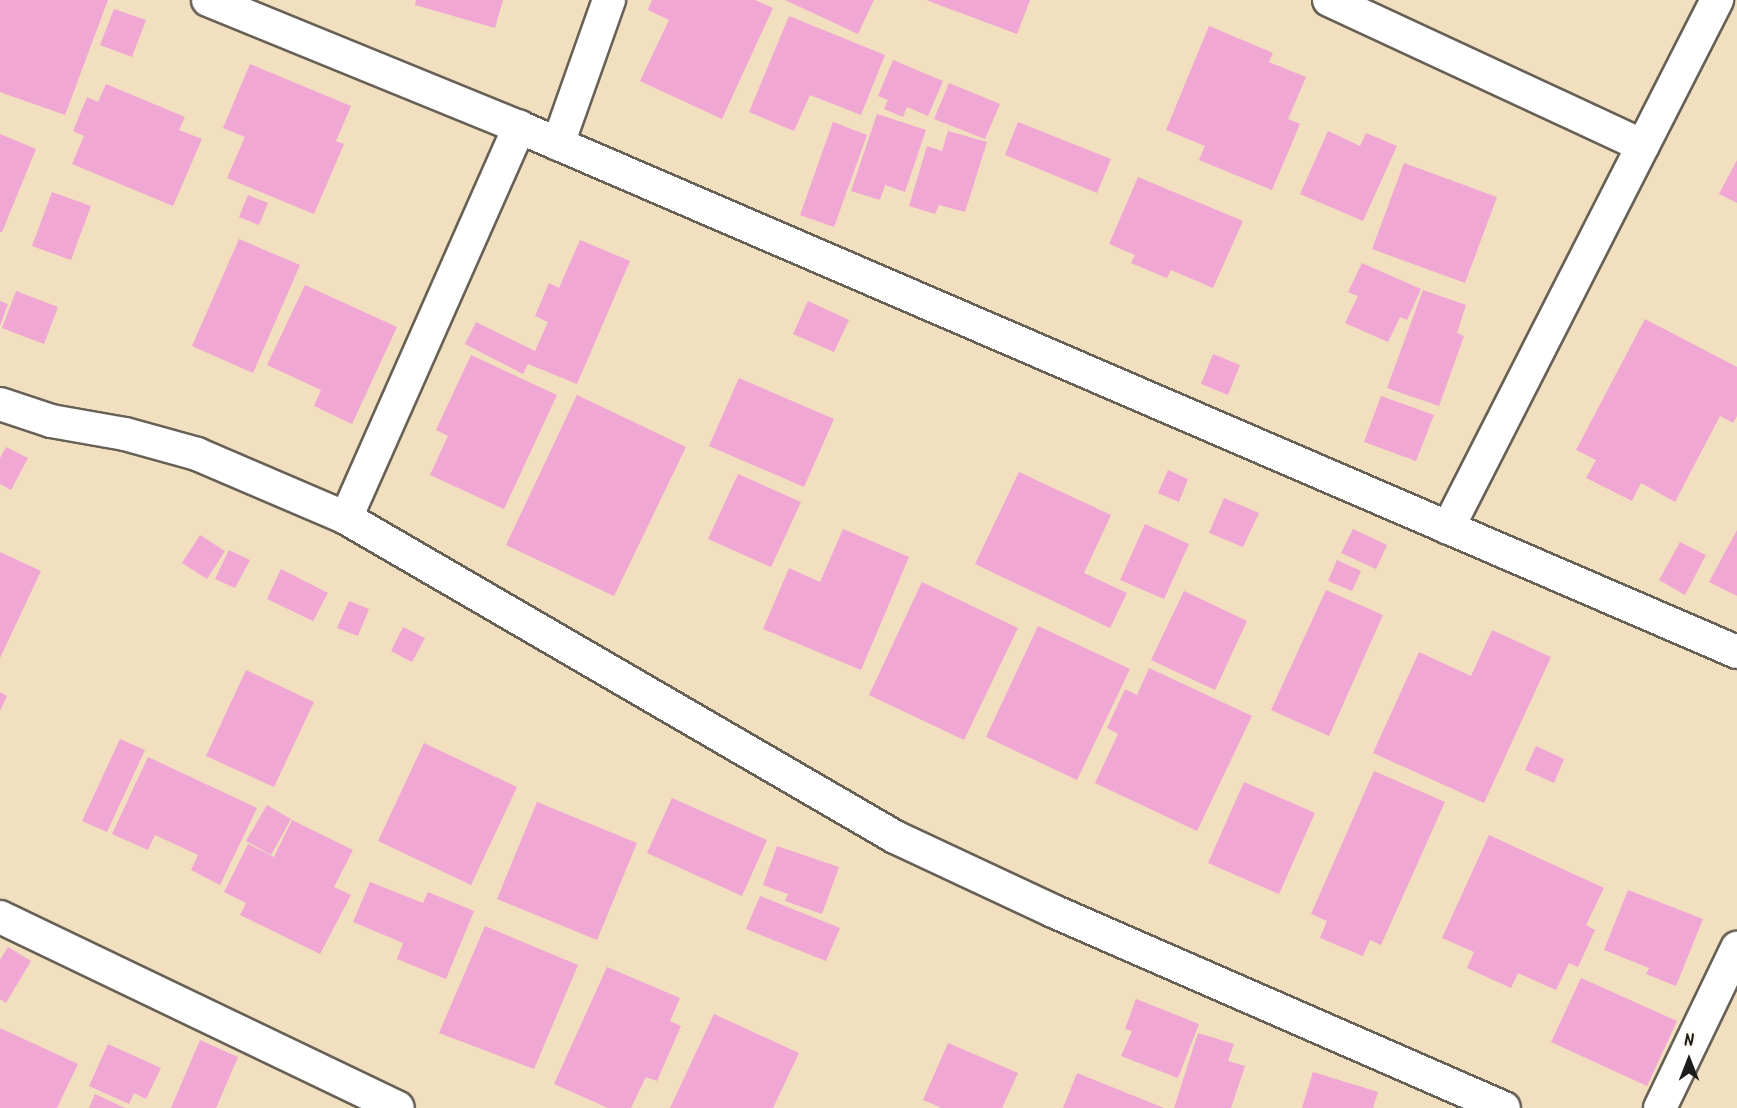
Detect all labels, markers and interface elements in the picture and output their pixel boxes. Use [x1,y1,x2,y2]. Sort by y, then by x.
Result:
text: N [1684,1029,1694,1054]
north arrow [1659,1030,1719,1090]

